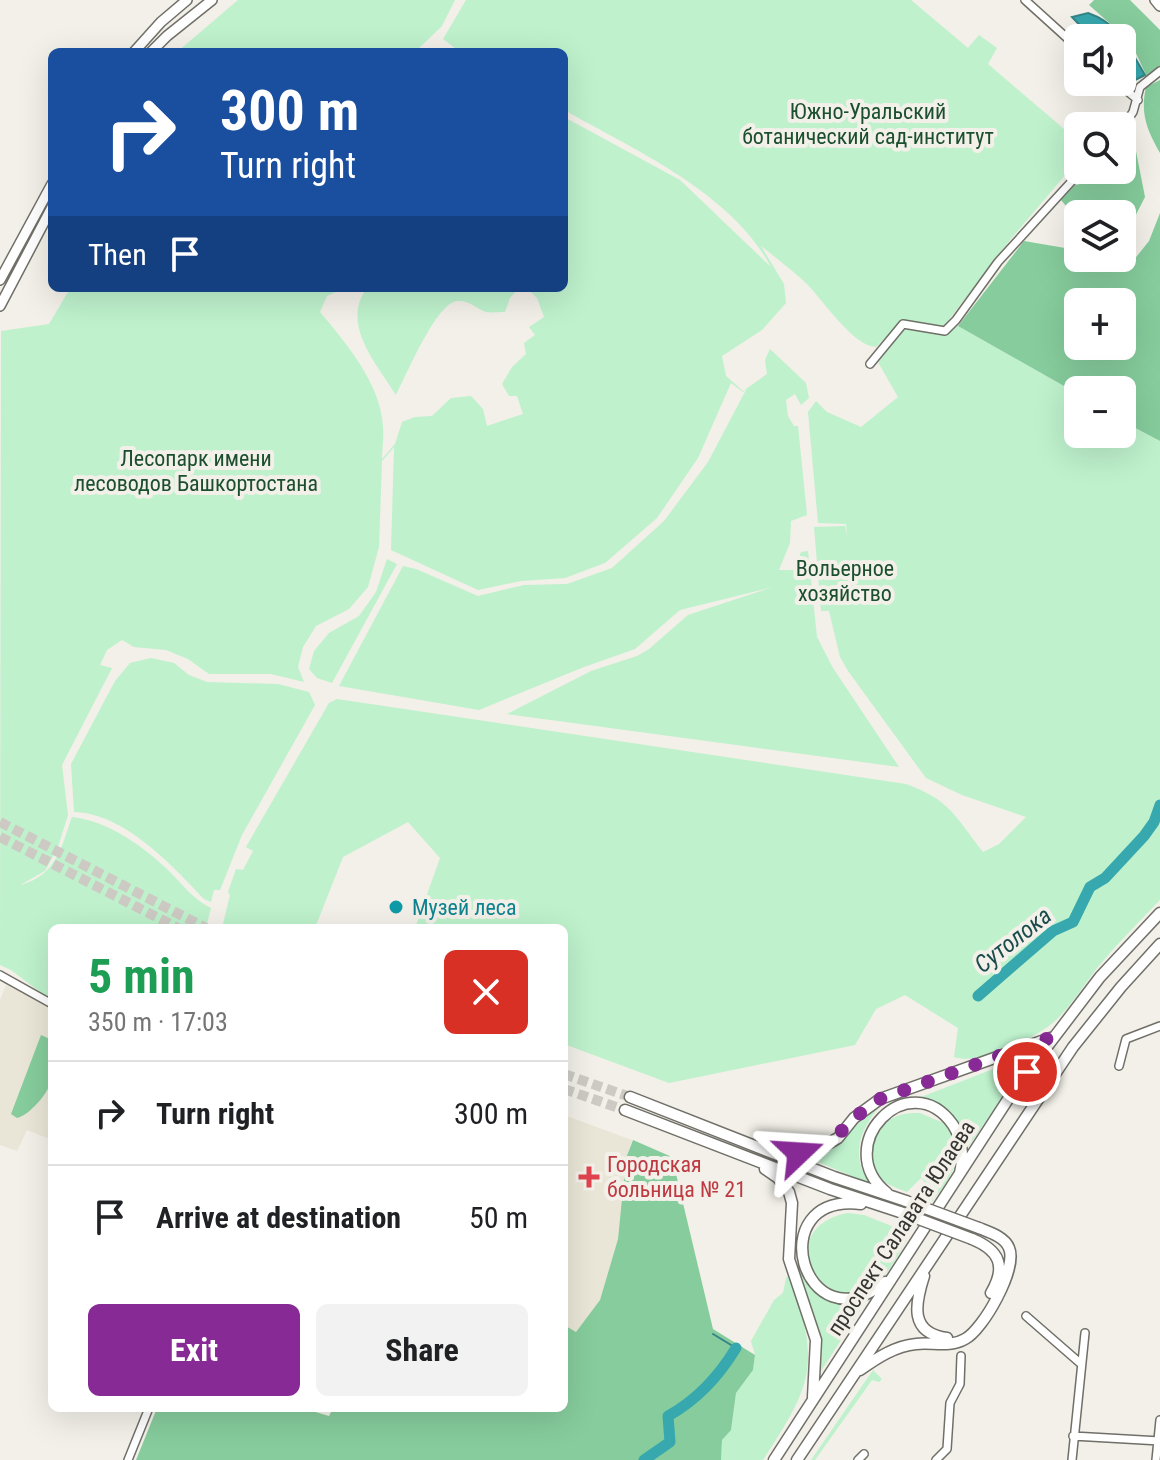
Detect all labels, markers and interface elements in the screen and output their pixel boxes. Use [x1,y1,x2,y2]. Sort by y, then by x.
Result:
map controls [1064,24,1136,448]
button: sound [1064,24,1136,96]
text: 300 m [220,78,359,144]
icon: right [88,80,192,184]
park label: Южно-Уральский ботанический сад-институт [742,99,994,149]
button: search [1064,112,1136,184]
text: Turn right [220,145,356,187]
button: layers [1064,200,1136,272]
icon: arrive [163,232,207,276]
text: Then [88,237,147,272]
button: + [1064,288,1136,360]
button: − [1064,376,1136,448]
park label: Лесопарк имени лесоводов Башкортостана [74,446,318,496]
park label: Вольерное хозяйство [796,556,894,606]
place label: Музей леса [412,895,516,920]
marker: Музей леса [387,898,405,916]
water label: Сутолока [969,901,1057,979]
text: 5 min [88,948,195,1005]
button: close [444,950,528,1034]
text: 350 m · 17:03 [88,1007,228,1037]
pin [993,1038,1061,1106]
icon: arrive [1005,1050,1049,1094]
icon: right [88,1091,132,1135]
text: Turn right [156,1096,274,1131]
text: 300 m [454,1096,528,1131]
position arrow [757,1111,841,1195]
street label: проспект Салавата Юлаева [822,1116,980,1340]
place label: Городская больница № 21 [607,1152,746,1202]
marker: Городская больница № 21 [578,1166,600,1188]
icon: arrive [88,1195,132,1239]
text: Arrive at destination [156,1200,401,1235]
text: 50 m [469,1200,528,1235]
button: Exit [88,1304,300,1396]
button: Share [316,1304,528,1396]

